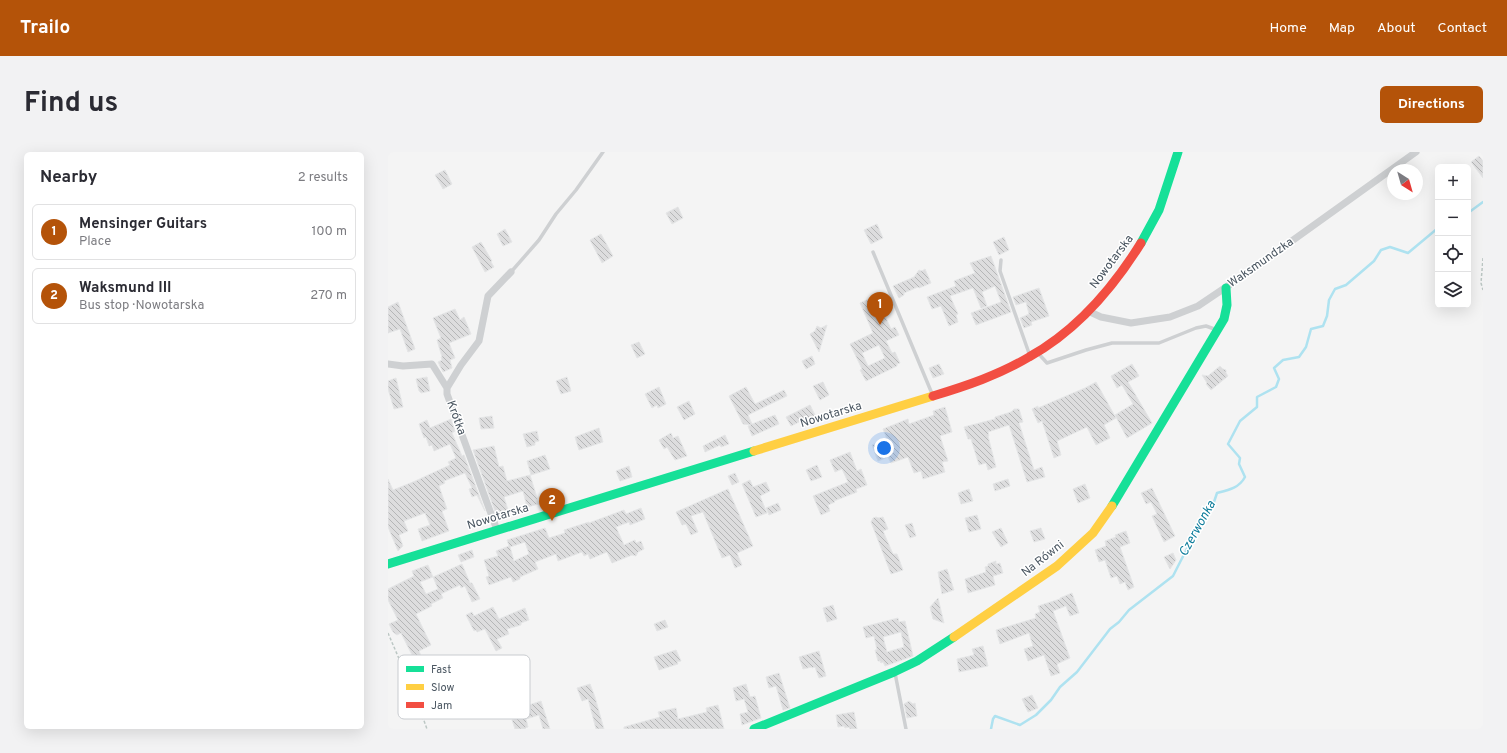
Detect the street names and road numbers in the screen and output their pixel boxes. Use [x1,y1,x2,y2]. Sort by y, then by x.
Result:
street label: Nowotarska [1086,232,1138,292]
street label: Waksmundzka [1225,234,1297,292]
street label: Nowotarska [798,398,864,432]
street label: Krótka [442,399,470,437]
street label: Nowotarska [465,500,531,534]
street label: Na Równi [1018,537,1068,581]

